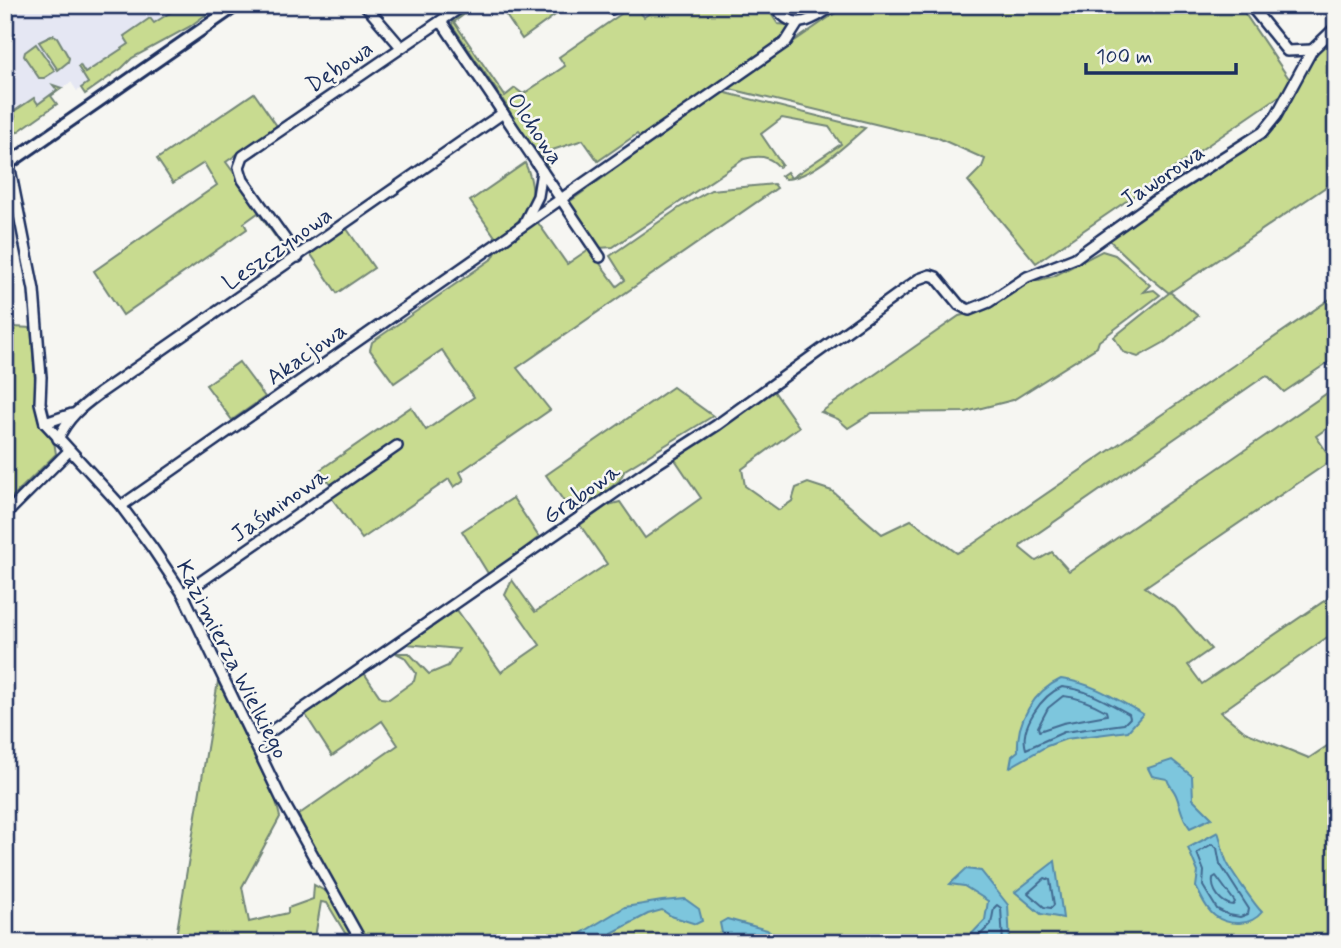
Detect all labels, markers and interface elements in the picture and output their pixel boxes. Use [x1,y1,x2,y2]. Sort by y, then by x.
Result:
scale bar [1086,32,1236,76]
street label: Dębowa [301,34,380,101]
text: 100 m [1096,43,1152,71]
street label: Olchowa [499,87,569,171]
street label: Jaworowa [1115,137,1211,216]
street label: Leszczynowa [217,201,339,298]
street label: Akacjowa [261,316,353,393]
street label: Grabowa [538,457,627,532]
street label: Jaśminowa [226,461,335,550]
street label: Kazimierza Wielkiego [166,555,294,765]

